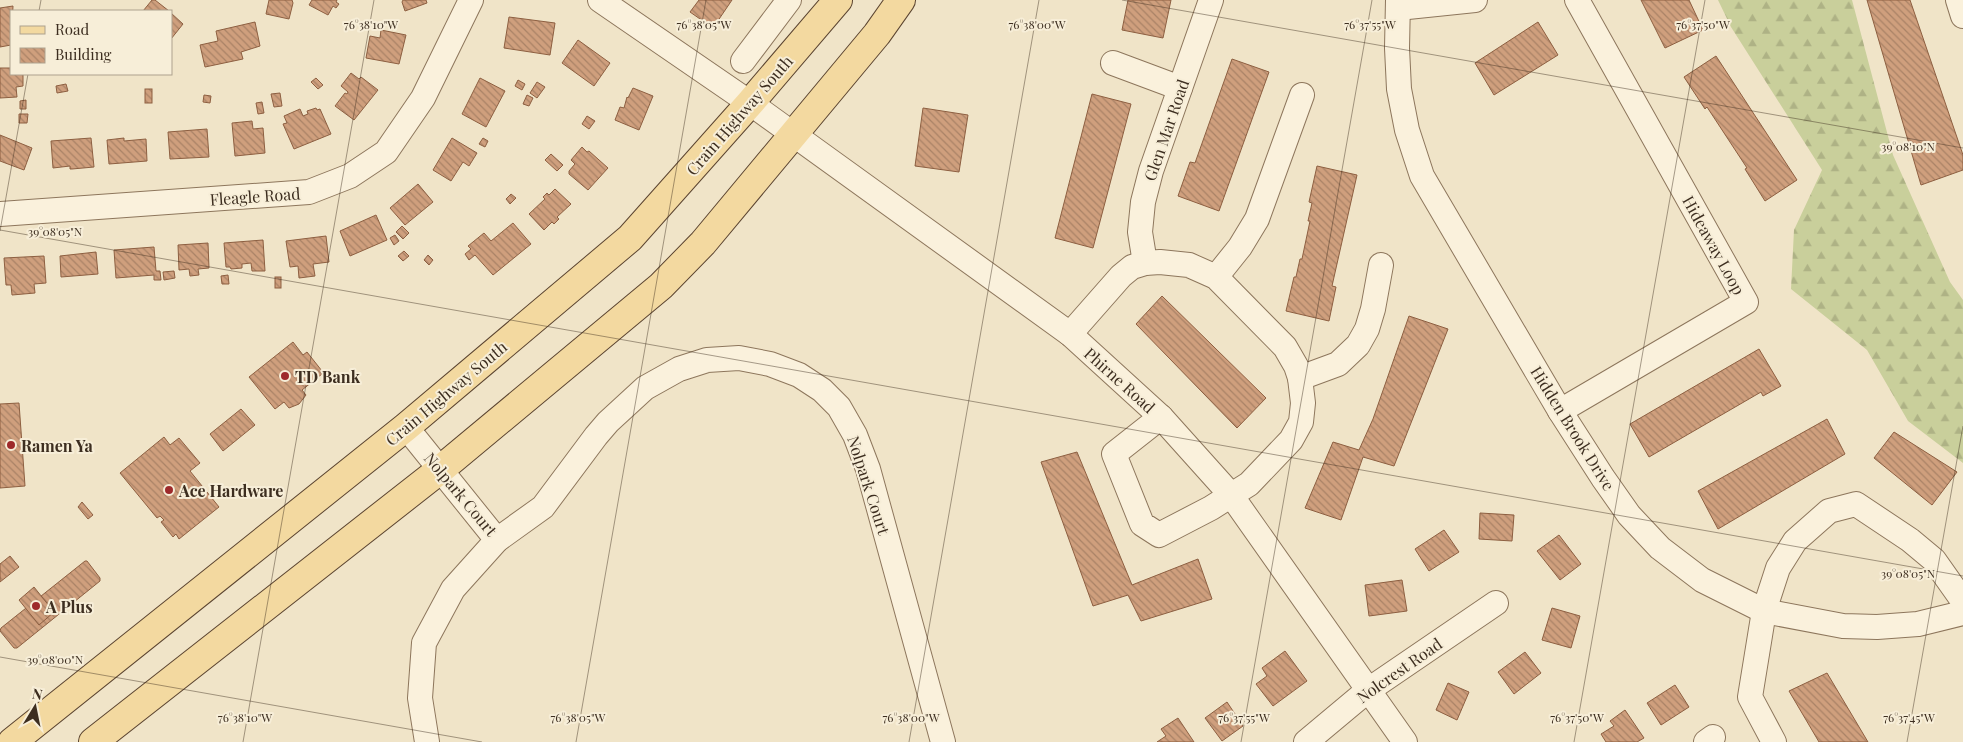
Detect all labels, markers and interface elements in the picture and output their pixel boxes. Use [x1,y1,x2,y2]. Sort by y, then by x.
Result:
legend [10,10,172,75]
text: 76°38'10"W [344,16,398,32]
text: 76°38'05"W [677,16,732,32]
text: 76°38'00"W [1008,16,1066,32]
text: 76°37'55"W [1344,16,1396,32]
text: 76°37'50"W [1676,16,1730,32]
text: Road [55,19,89,39]
text: Building [55,44,112,64]
street label: Crain Highway South [681,50,797,179]
street label: Glen Mar Road [1139,76,1193,184]
text: 39°08'10"N [1881,138,1935,154]
street label: Fleagle Road [209,182,301,210]
street label: Hideaway Loop [1678,192,1750,298]
text: 39°08'05"N [28,223,83,239]
street label: Crain Highway South [381,336,512,450]
street label: Phirne Road [1080,343,1160,417]
street label: Hidden Brook Drive [1526,362,1620,494]
place label: TD Bank [295,366,361,387]
marker: TD Bank [279,370,291,382]
street label: Nolpark Court [843,433,895,537]
place label: Ramen Ya [21,435,94,456]
marker: Ramen Ya [5,439,17,451]
street label: Nolpark Court [420,448,502,540]
place label: Ace Hardware [178,480,283,501]
marker: Ace Hardware [163,484,175,496]
text: 39°08'05"N [1881,565,1936,581]
place label: A Plus [45,596,93,617]
marker: A Plus [30,600,42,612]
street label: Nolcrest Road [1352,633,1446,707]
text: 39°08'00"N [27,651,84,667]
north arrow [10,682,60,732]
text: N [31,683,44,704]
text: 76°38'10"W [218,709,272,725]
text: 76°38'05"W [551,709,606,725]
text: 76°38'00"W [882,709,940,725]
text: 76°37'55"W [1218,709,1270,725]
text: 76°37'50"W [1550,709,1604,725]
text: 76°37'45"W [1883,709,1935,725]

